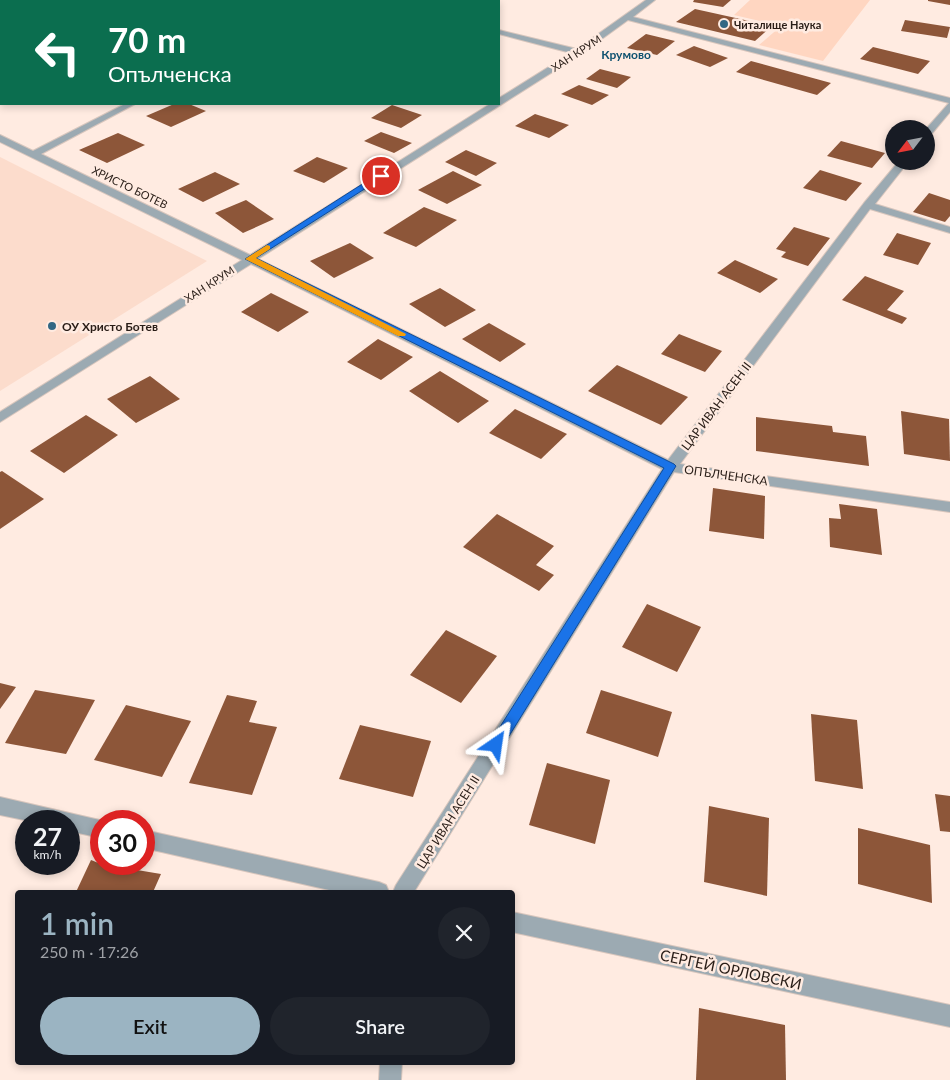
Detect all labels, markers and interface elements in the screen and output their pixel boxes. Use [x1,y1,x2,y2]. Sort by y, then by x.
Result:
text: 70 m [108,18,186,60]
marker: Читалище Наука [718,18,730,30]
place label: Читалище Наука [734,18,821,31]
icon: left [25,20,90,85]
street label: ХАН КРУМ [549,32,603,74]
district label: Крумово [601,47,651,62]
text: Опълченска [108,60,232,87]
north arrow [885,120,935,170]
map controls [885,120,935,170]
pin [360,155,402,197]
icon: arrive [367,162,395,190]
street label: ХРИСТО БОТЕВ [90,163,170,211]
street label: ХАН КРУМ [182,263,236,305]
place label: ОУ Христо Ботев [62,319,158,334]
marker: ОУ Христо Ботев [46,320,58,332]
street label: ЦАР ИВАН АСЕН II [678,359,754,453]
street label: ОПЪЛЧЕНСКА [683,462,770,488]
position arrow [469,718,521,770]
street label: ЦАР ИВАН АСЕН II [413,773,483,871]
speed limit sign: 30 [90,810,155,875]
text: 27 [33,821,62,851]
text: km/h [33,847,62,862]
text: 1 min [40,905,114,941]
button: close [438,907,490,959]
text: 250 m · 17:26 [40,942,139,961]
street label: СЕРГЕЙ ОРЛОВСКИ [659,945,803,993]
button: Exit [40,997,260,1055]
button: Share [270,997,490,1055]

